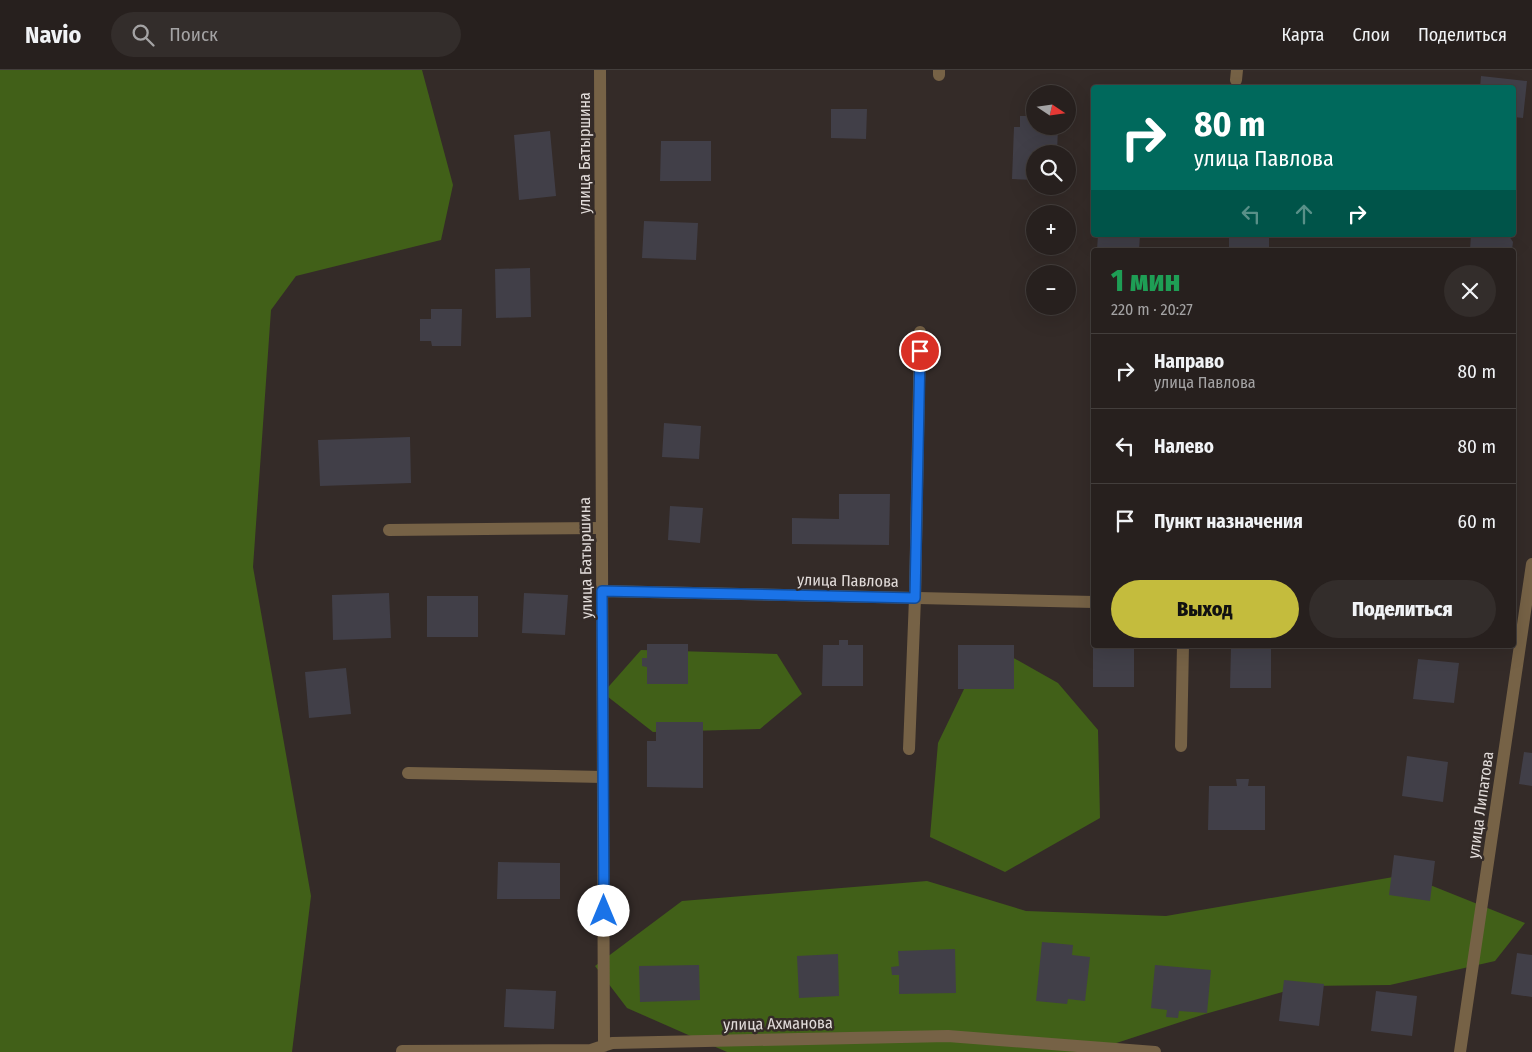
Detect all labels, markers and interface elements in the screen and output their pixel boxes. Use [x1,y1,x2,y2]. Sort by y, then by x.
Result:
search box [111,12,461,57]
text: Navio [25,21,81,49]
icon: search [129,21,157,49]
text: Поиск [169,23,218,46]
text: Карта [1281,24,1324,46]
text: Слои [1352,24,1390,46]
text: Поделиться [1418,24,1507,46]
north arrow [1026,85,1076,135]
map controls [1026,85,1076,315]
street label: улица Батыршина [575,92,594,214]
text: 80 m [1194,103,1266,145]
icon: right [1111,105,1176,170]
button: search [1026,145,1076,195]
text: улица Павлова [1194,145,1334,172]
icon: left [1237,200,1265,228]
icon: ahead [1290,200,1318,228]
icon: right [1343,200,1371,228]
button: + [1026,205,1076,255]
text: 1 мин [1111,263,1180,299]
button: − [1026,265,1076,315]
button: close [1444,265,1496,317]
text: 220 m · 20:27 [1111,300,1193,319]
pin [899,330,941,372]
icon: arrive [906,337,934,365]
text: Направо [1154,350,1224,373]
icon: right [1111,357,1139,385]
text: 80 m [1458,360,1496,383]
text: улица Павлова [1154,373,1256,392]
icon: left [1111,432,1139,460]
text: Налево [1154,435,1214,458]
text: 80 m [1458,435,1496,458]
street label: улица Батыршина [575,497,596,619]
icon: arrive [1111,507,1139,535]
text: Пункт назначения [1154,510,1303,533]
text: 60 m [1458,510,1496,533]
street label: улица Павлова [797,570,899,591]
button: Выход [1111,580,1299,638]
button: Поделиться [1309,580,1496,638]
street label: улица Липатова [1464,750,1497,860]
position arrow [577,884,629,936]
street label: улица Ахманова [723,1013,833,1034]

